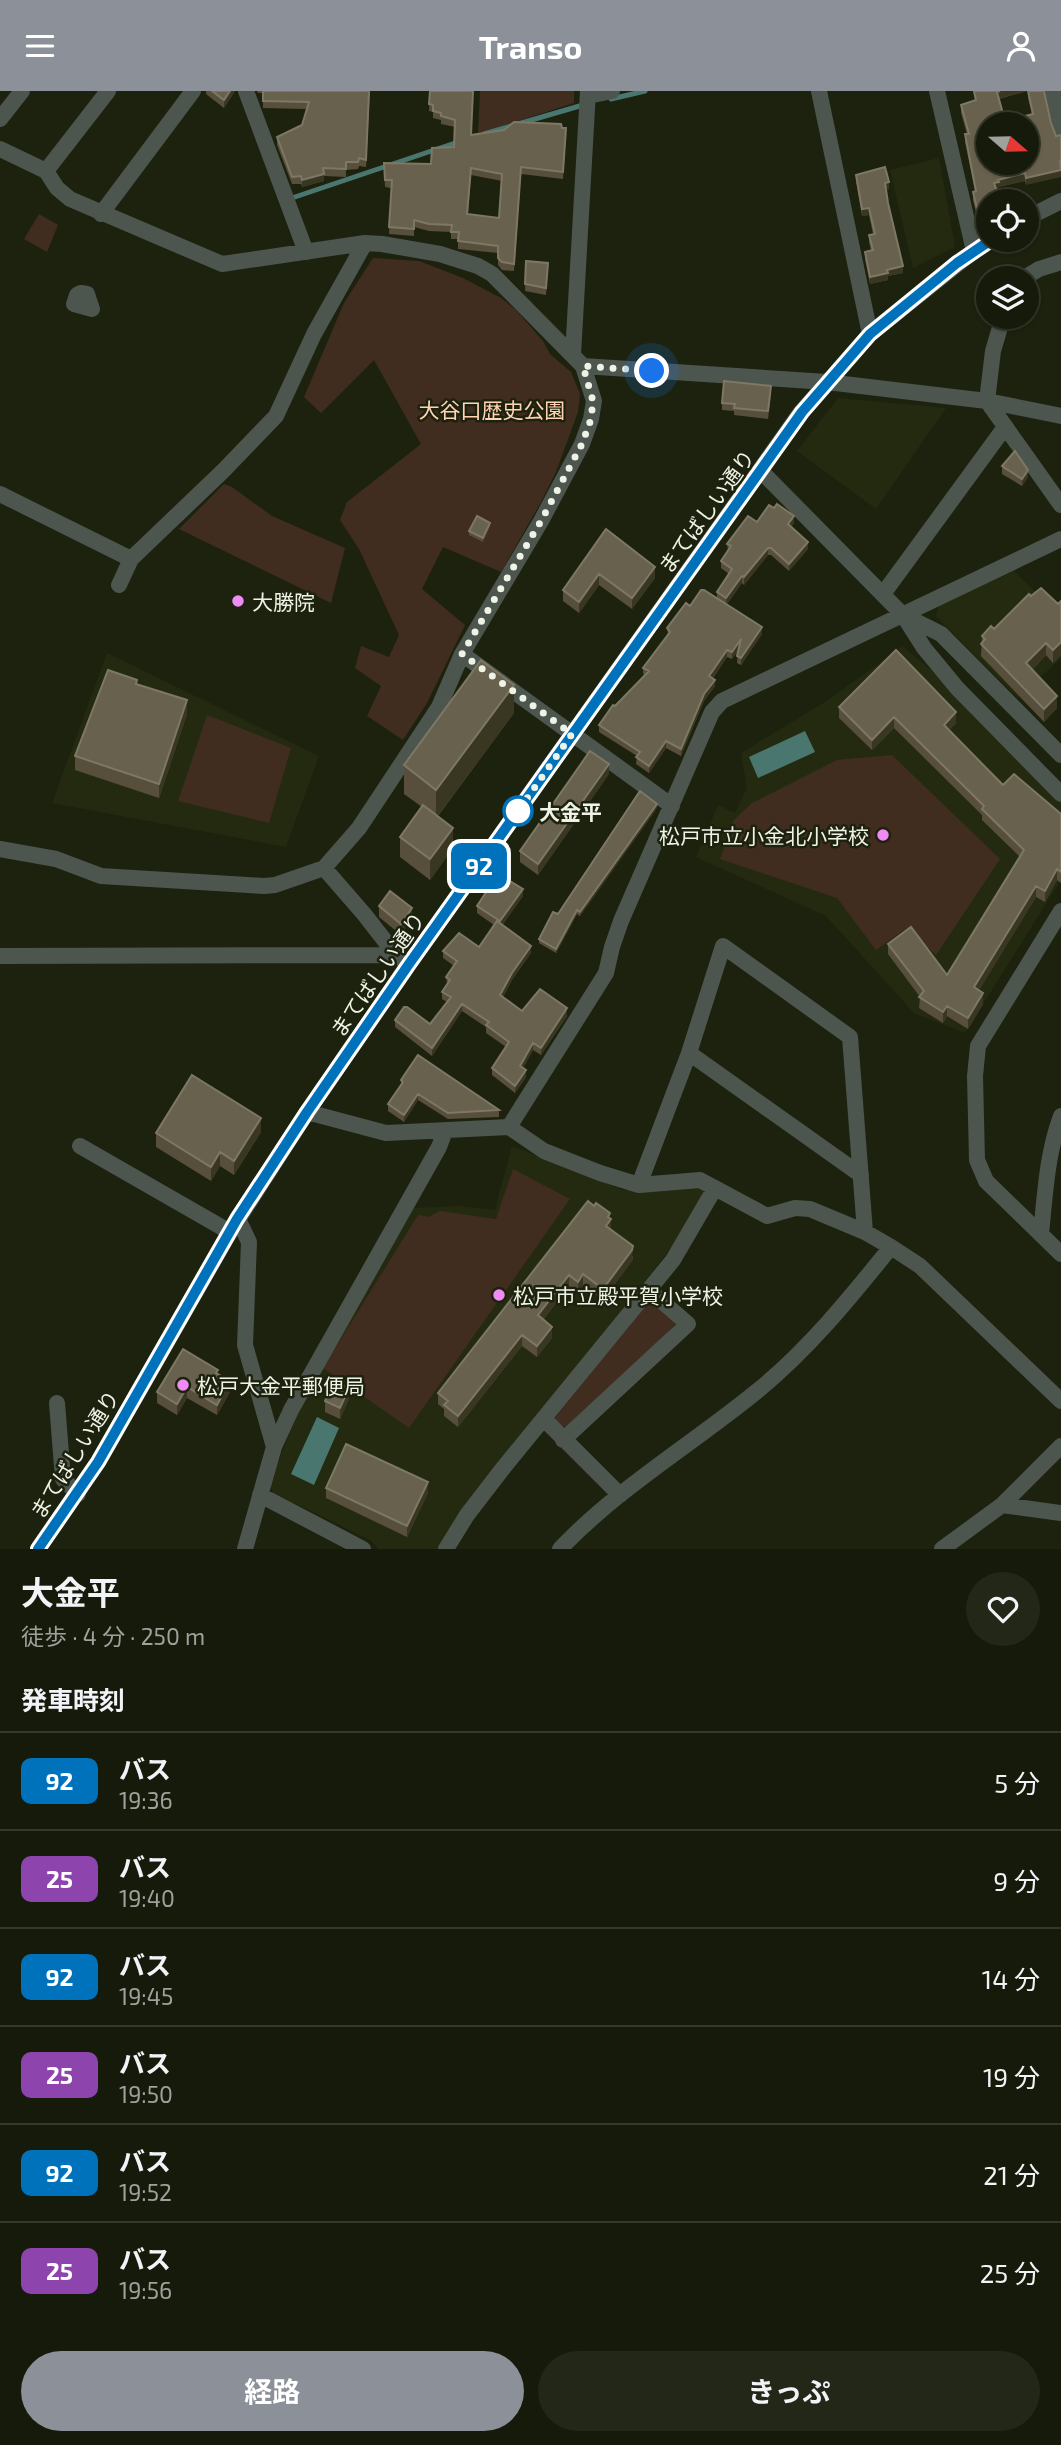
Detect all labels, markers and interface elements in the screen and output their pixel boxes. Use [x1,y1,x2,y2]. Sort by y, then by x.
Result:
icon: menu [21,27,59,65]
text: Transo [479,27,582,65]
icon: person [1002,27,1040,65]
north arrow [976,112,1040,175]
map controls [976,112,1039,329]
button: locate [976,189,1039,252]
button: layers [976,266,1039,329]
your location [634,353,669,388]
park label: 大谷口歴史公園 [419,397,566,422]
street label: まてばしい通り [653,444,759,578]
place label: 大勝院 [252,589,315,614]
marker: 大勝院 [230,593,246,609]
marker: 大金平 [503,796,533,826]
place label: 大金平 [539,799,602,824]
place label: 松戸市立小金北小学校 [659,823,869,848]
marker: 松戸市立小金北小学校 [875,827,891,843]
line badge: 92 [448,843,510,889]
text: 92 [465,851,493,880]
street label: まてばしい通り [325,907,429,1041]
place label: 松戸市立殿平賀小学校 [513,1283,723,1308]
marker: 松戸市立殿平賀小学校 [491,1287,507,1303]
place label: 松戸大金平郵便局 [197,1373,365,1398]
marker: 松戸大金平郵便局 [175,1377,191,1393]
street label: まてばしい通り [25,1385,123,1523]
text: 大金平 [21,1572,120,1612]
button: heart [966,1572,1040,1646]
text: 徒歩 · 4 分 · 250 m [21,1622,205,1650]
text: 発車時刻 [21,1684,125,1715]
text: バス [119,1753,171,1784]
text: 92 [45,1766,74,1795]
text: 5 分 [994,1767,1040,1798]
text: 19:36 [119,1786,173,1814]
text: バス [119,1851,171,1882]
text: 25 [46,1864,73,1893]
text: 9 分 [993,1865,1040,1896]
text: 19:40 [119,1884,175,1912]
text: バス [119,1949,171,1980]
text: 92 [45,1962,74,1991]
text: 14 分 [982,1963,1040,1994]
text: 19:45 [119,1982,173,2010]
text: バス [119,2047,171,2078]
text: 25 [46,2060,73,2089]
text: 19 分 [983,2061,1040,2092]
text: 19:50 [119,2080,173,2108]
text: バス [119,2145,171,2176]
text: 92 [45,2158,74,2187]
text: 21 分 [983,2159,1040,2190]
text: 19:52 [119,2178,172,2206]
text: バス [119,2243,171,2274]
text: 25 [46,2256,73,2285]
text: 25 分 [980,2257,1040,2288]
text: 19:56 [119,2276,172,2304]
button: 経路 [21,2351,524,2431]
button: きっぷ [538,2351,1040,2431]

